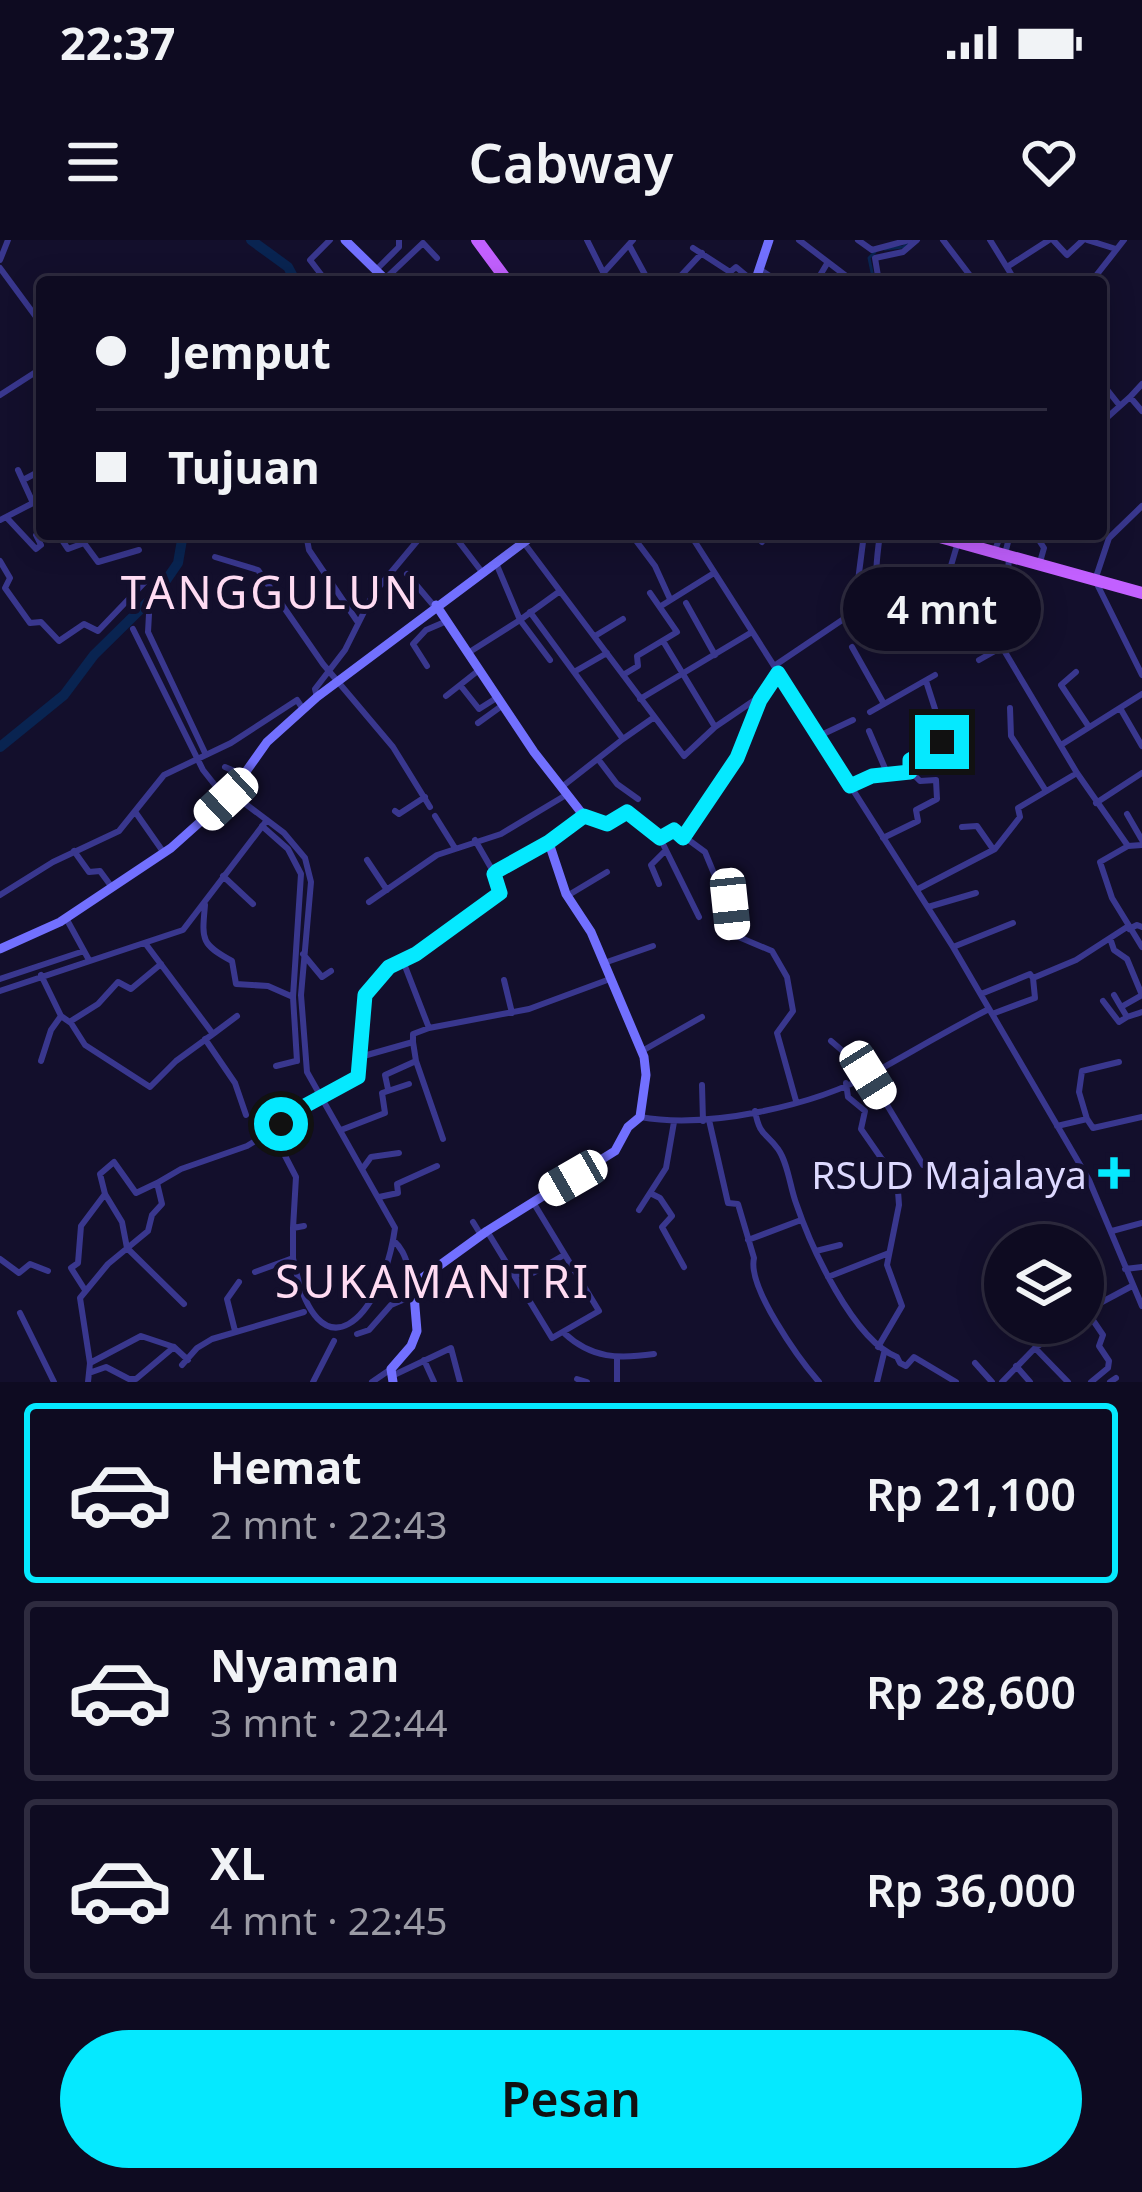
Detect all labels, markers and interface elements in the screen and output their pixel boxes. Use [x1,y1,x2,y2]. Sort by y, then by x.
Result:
text: 22:37 [60,12,176,73]
text: Cabway [469,125,673,199]
icon: menu [60,129,126,195]
icon: heart [1016,129,1082,195]
text: Jemput [168,321,331,382]
text: Tujuan [168,436,320,497]
district label: TANGGULUN [121,561,421,622]
callout: 4 mnt [843,568,1041,652]
text: 4 mnt [887,582,997,635]
route end [915,715,969,769]
car [187,761,265,837]
car [708,866,752,942]
car [834,1035,902,1115]
route start [254,1097,308,1151]
car [533,1144,613,1212]
place label: RSUD Majalaya [811,1147,1087,1200]
marker: RSUD Majalaya [1098,1157,1130,1189]
map controls [984,1224,1104,1344]
button: layers [984,1224,1104,1344]
district label: SUKAMANTRI [275,1250,591,1311]
text: Hemat [210,1436,362,1497]
icon: car [66,1439,174,1547]
text: Rp 21,100 [866,1463,1076,1524]
text: 2 mnt · 22:43 [210,1497,448,1550]
text: Nyaman [210,1634,399,1695]
icon: car [66,1637,174,1745]
text: Rp 28,600 [866,1661,1076,1722]
text: 3 mnt · 22:44 [210,1695,448,1748]
text: XL [210,1832,265,1893]
icon: car [66,1835,174,1943]
text: Rp 36,000 [866,1859,1076,1920]
text: 4 mnt · 22:45 [210,1893,448,1946]
button: Pesan [60,2030,1082,2168]

